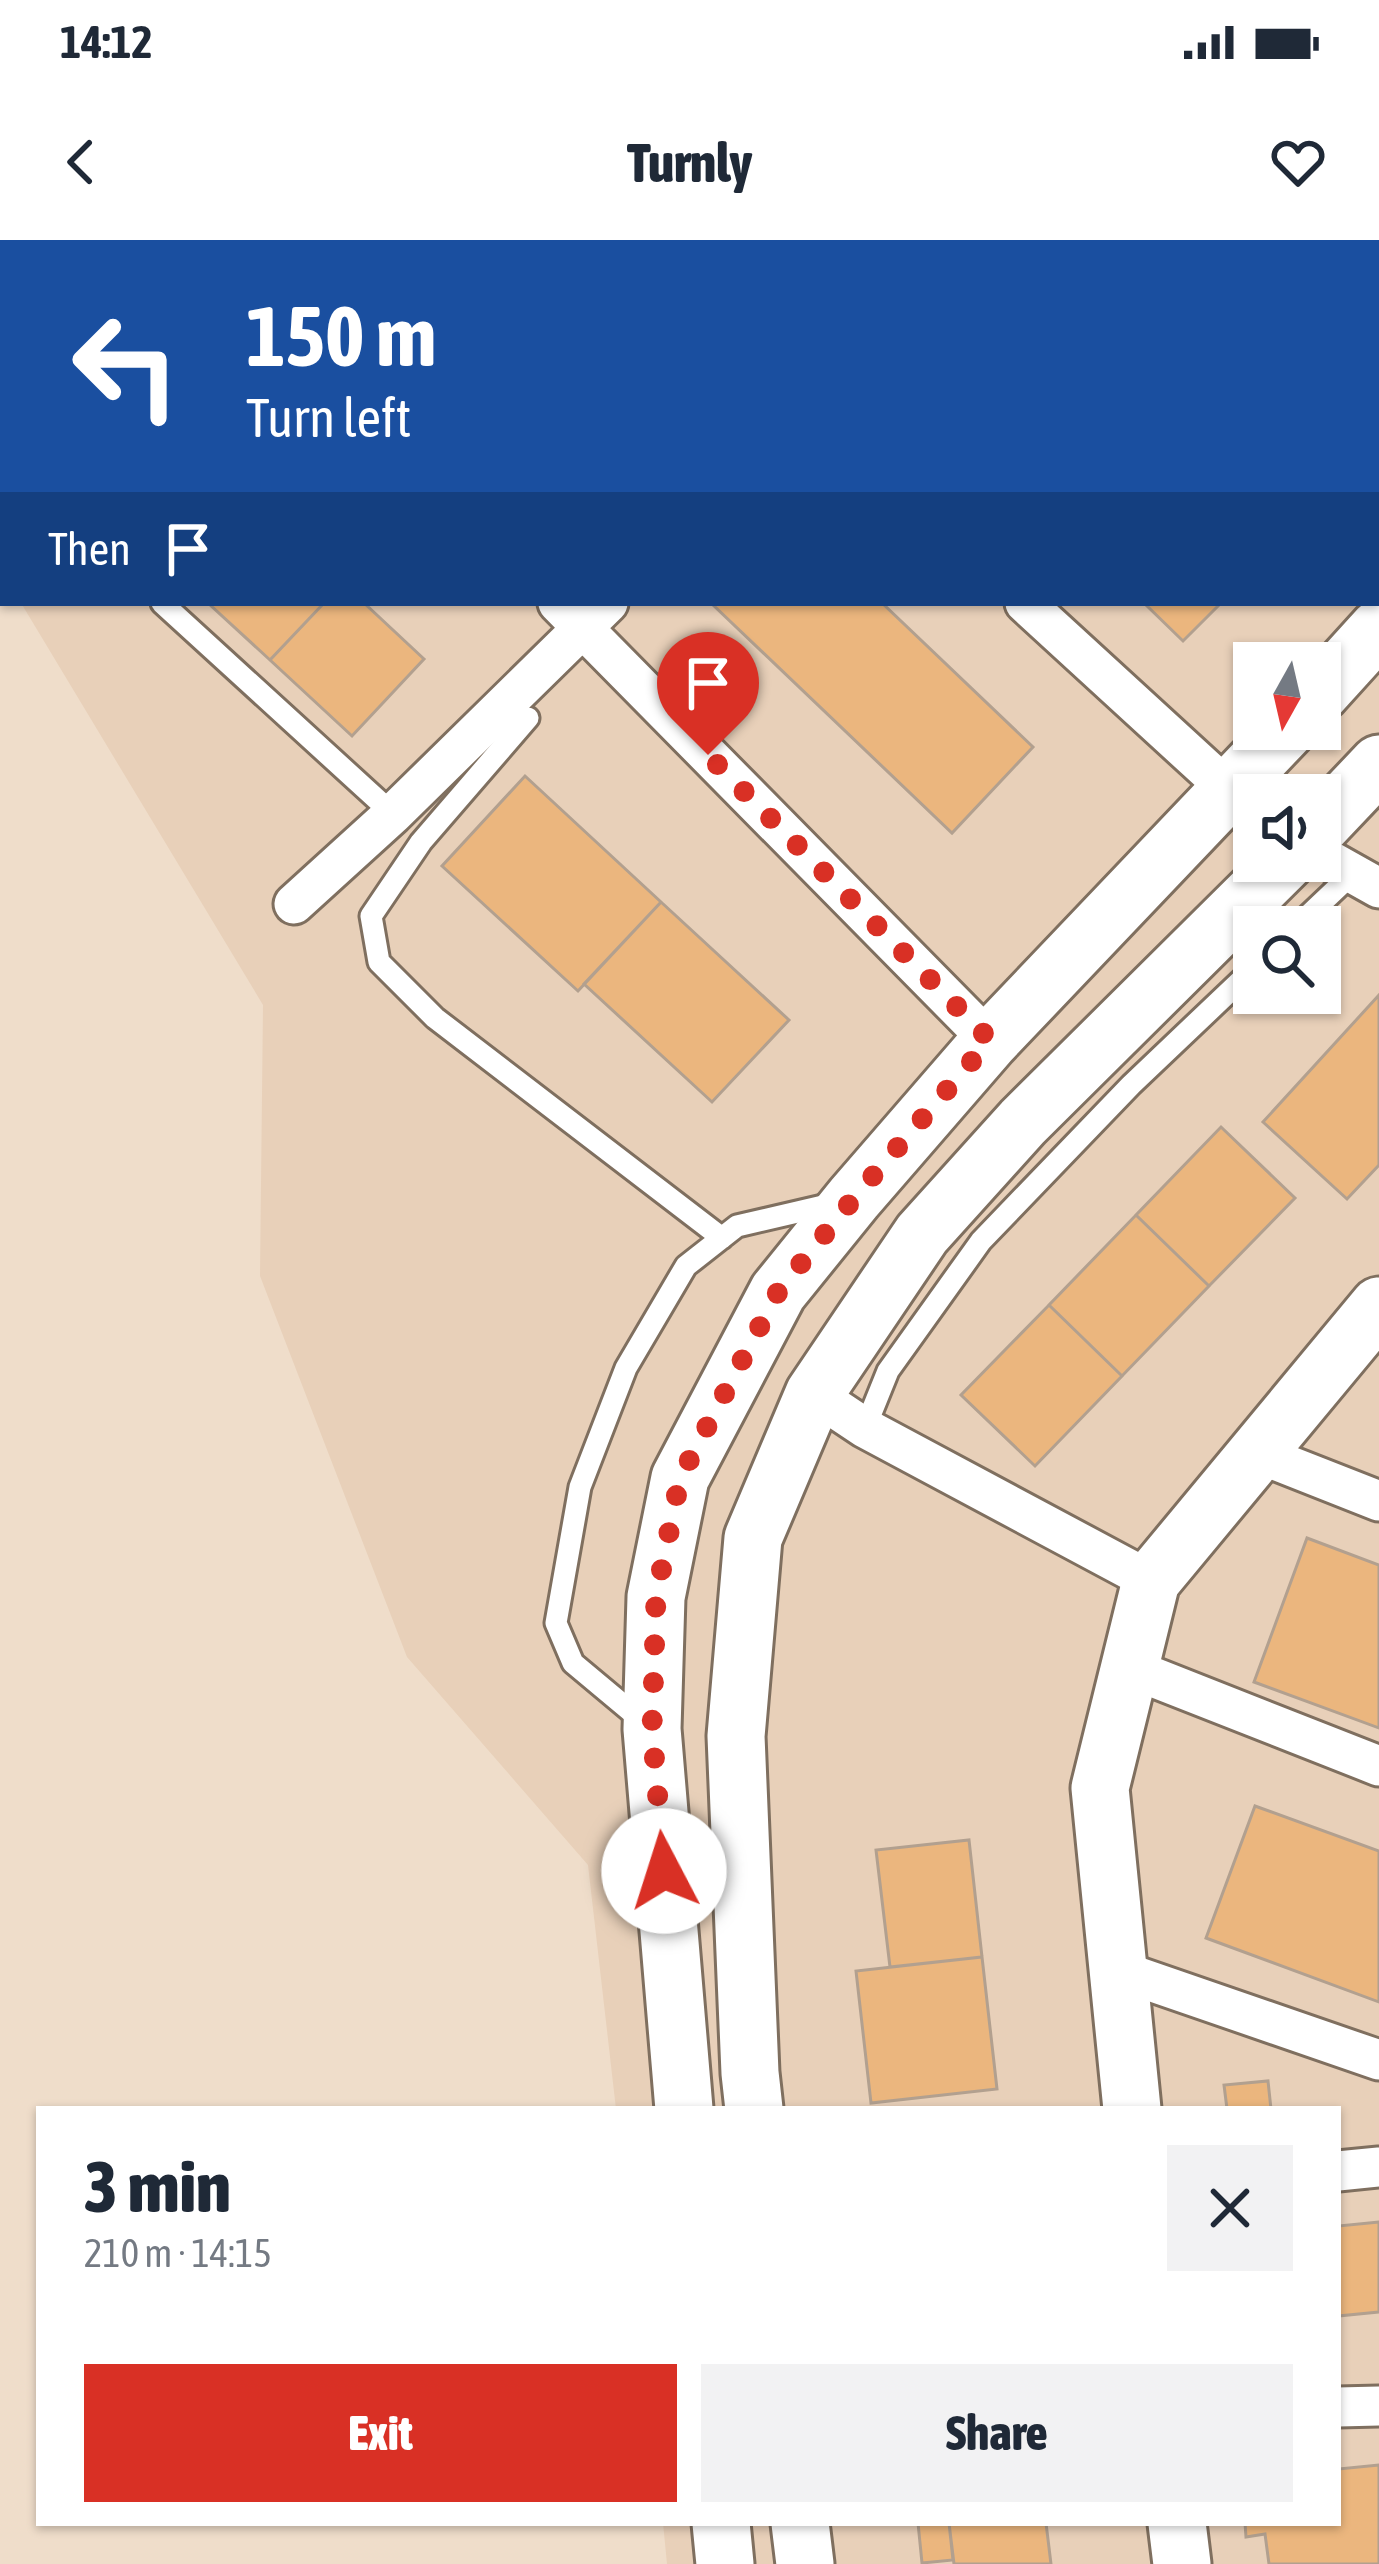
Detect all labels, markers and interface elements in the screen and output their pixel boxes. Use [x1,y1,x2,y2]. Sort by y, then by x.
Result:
text: 14:12 [60,16,153,68]
icon: back [48,129,114,195]
icon: heart [1265,129,1331,195]
text: Turnly [627,132,752,193]
icon: left [48,288,204,444]
text: 150 m [246,288,436,384]
text: Turn left [246,387,411,448]
icon: arrive [155,516,221,582]
text: Then [48,523,131,575]
pin [657,632,759,755]
north arrow [1233,642,1341,750]
map controls [1233,642,1341,1014]
icon: arrive [675,650,741,716]
button: sound [1233,774,1341,882]
button: search [1233,906,1341,1014]
position arrow [601,1808,727,1934]
text: 3 min [84,2145,231,2227]
button: close [1167,2145,1293,2271]
text: 210 m · 14:15 [84,2231,272,2275]
button: Exit [84,2364,677,2502]
button: Share [701,2364,1293,2502]

